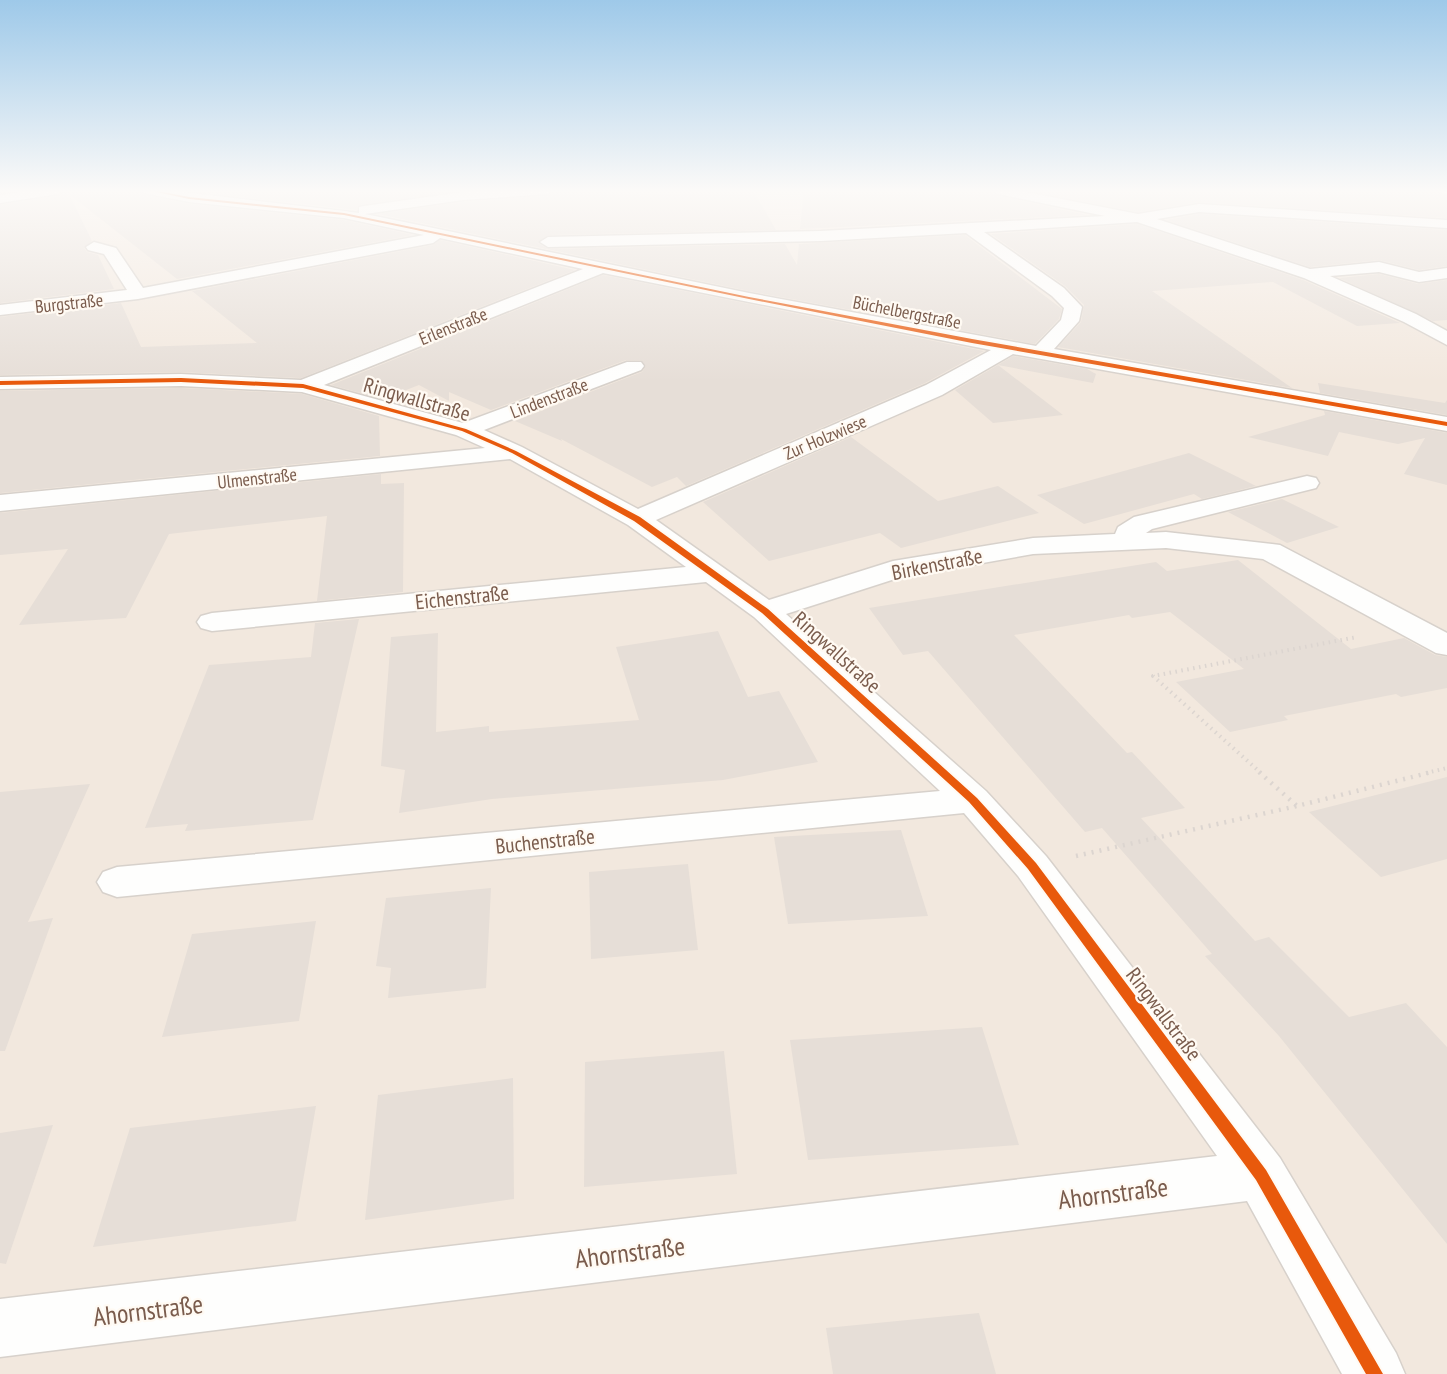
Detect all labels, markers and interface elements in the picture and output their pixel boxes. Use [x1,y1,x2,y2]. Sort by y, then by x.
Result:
street label: Burgstraße [34,288,104,318]
street label: Büchelbergstraße [851,290,963,334]
street label: Erlenstraße [416,302,490,350]
street label: Ringwallstraße [361,371,473,427]
street label: Lindenstraße [507,373,591,423]
street label: Zur Holzwiese [780,409,870,465]
street label: Ulmenstraße [216,462,298,494]
street label: Birkenstraße [889,542,985,586]
street label: Eichenstraße [414,579,510,615]
street label: Ringwallstraße [787,605,887,699]
street label: Buchenstraße [494,822,596,860]
street label: Ringwallstraße [1120,962,1208,1066]
street label: Ahornstraße [1056,1170,1170,1216]
street label: Ahornstraße [573,1229,687,1275]
street label: Ahornstraße [91,1287,205,1333]

